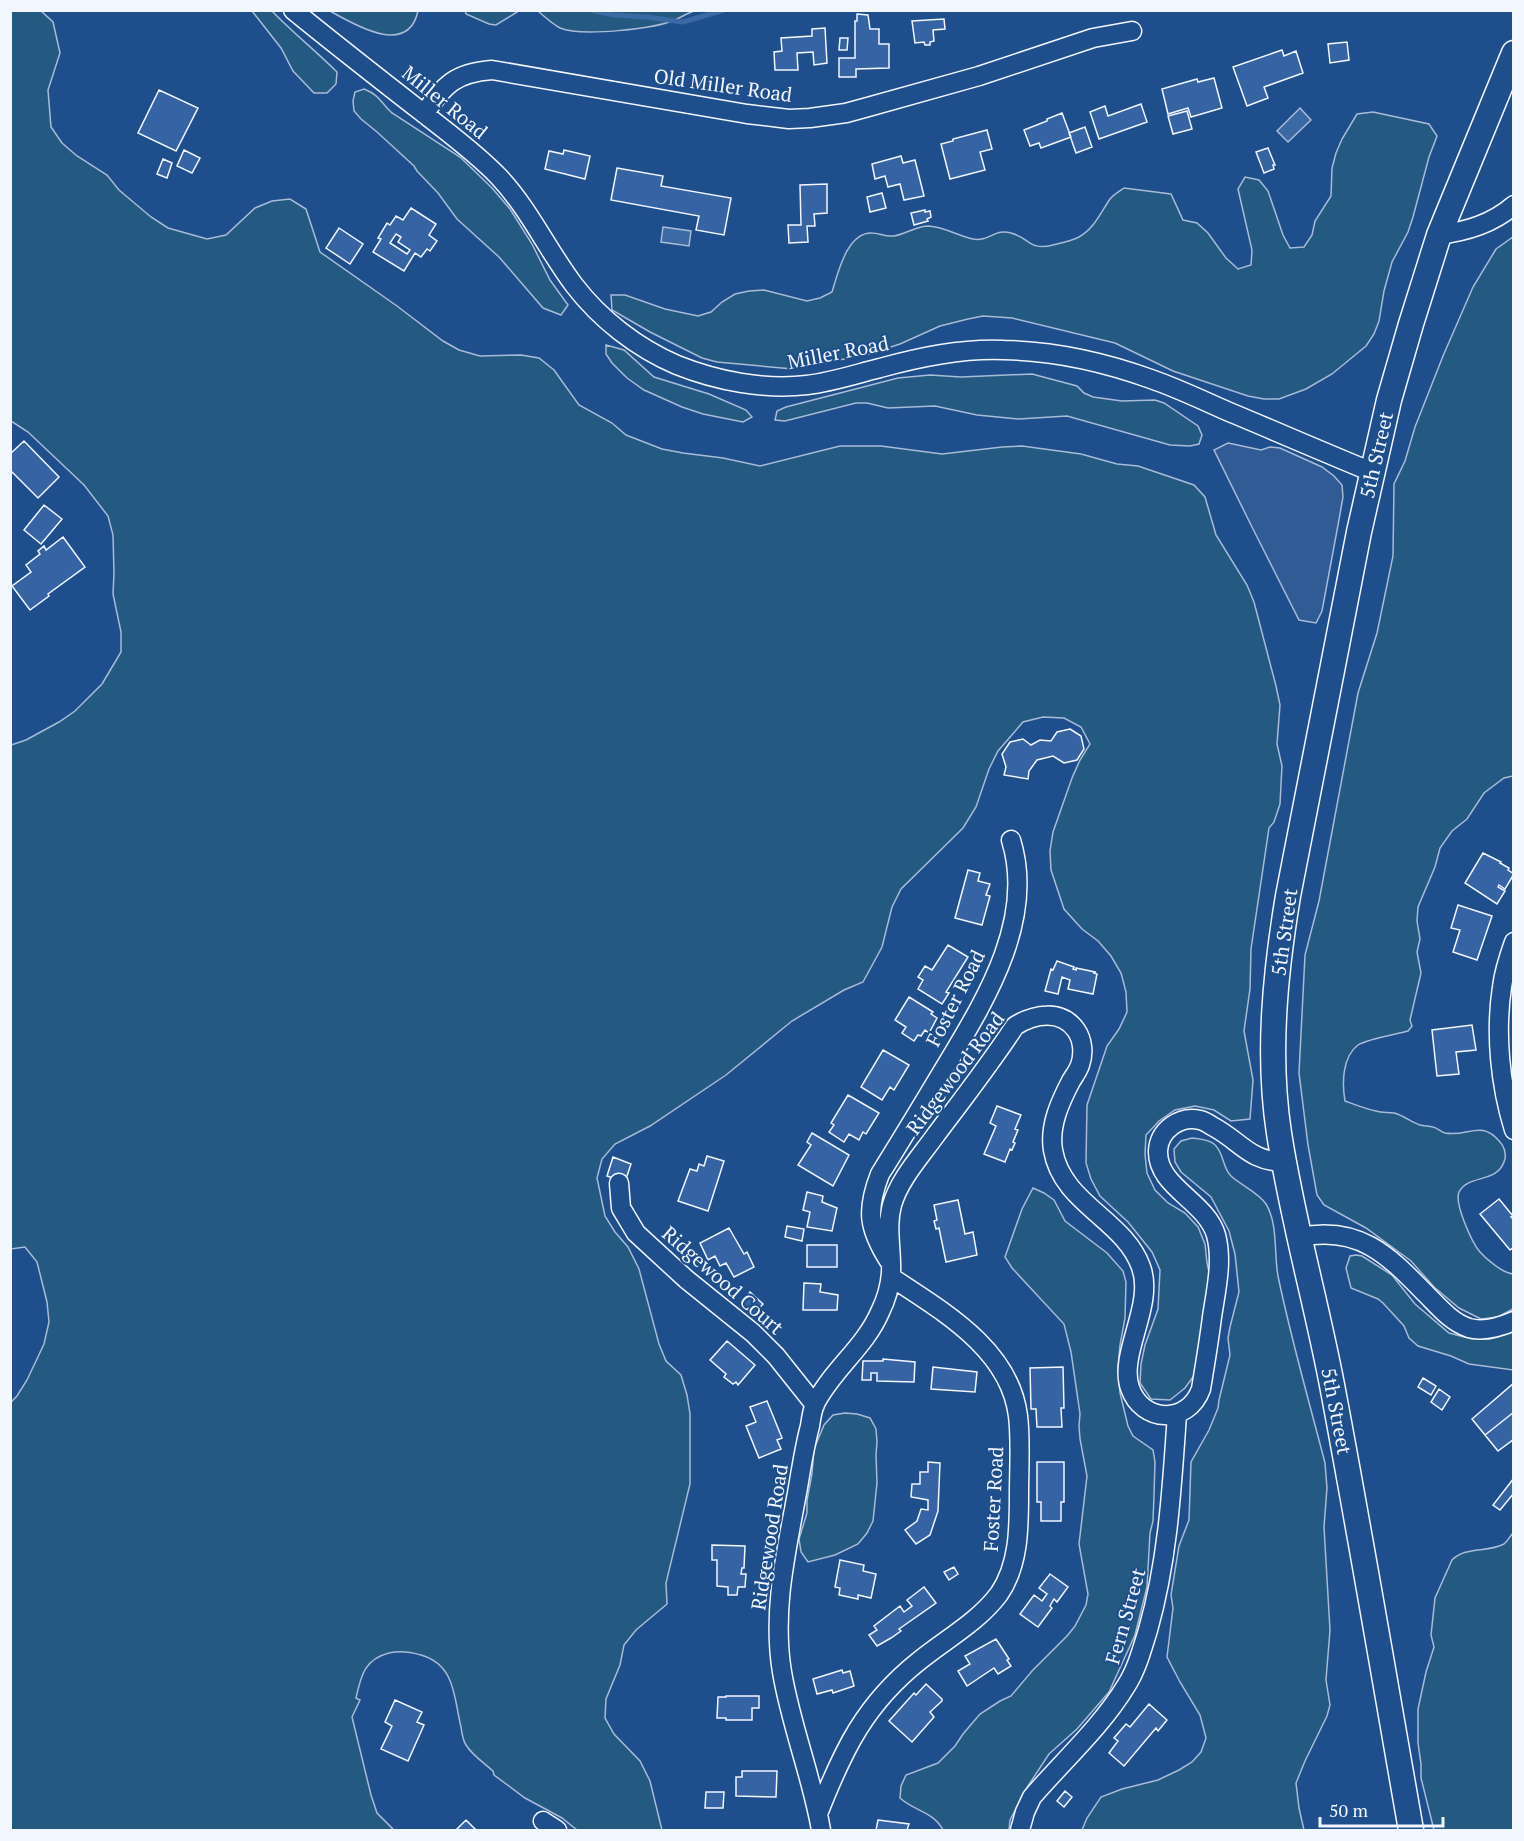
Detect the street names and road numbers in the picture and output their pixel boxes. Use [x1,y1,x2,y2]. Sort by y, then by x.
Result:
street label: Miller Road [397,59,493,145]
street label: Old Miller Road [652,62,794,108]
street label: Miller Road [785,329,891,375]
street label: 5th Street [1353,409,1399,501]
street label: 5th Street [1265,886,1304,977]
street label: Foster Road [919,945,991,1051]
street label: Ridgewood Road [900,1006,1010,1140]
street label: Ridgewood Court [656,1220,790,1341]
street label: 5th Street [1315,1365,1359,1457]
street label: Foster Road [977,1446,1009,1552]
street label: Ridgewood Road [744,1462,794,1612]
street label: Fern Street [1098,1564,1152,1667]

